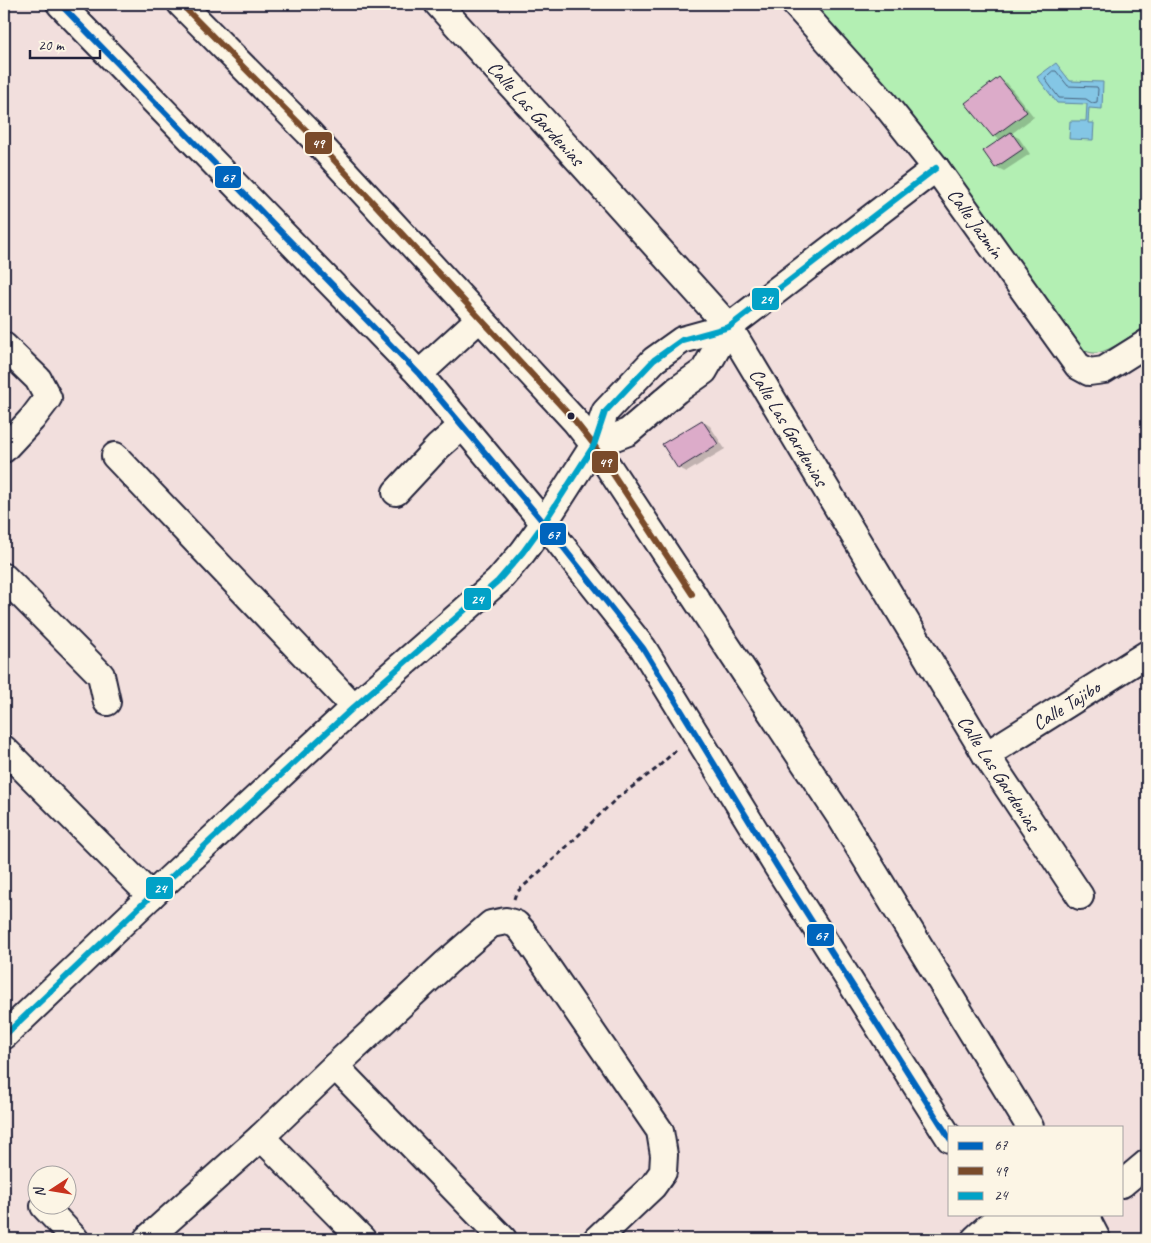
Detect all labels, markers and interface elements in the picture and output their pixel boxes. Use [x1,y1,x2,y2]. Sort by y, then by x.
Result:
scale bar [30,28,100,60]
text: 20 m [38,36,65,55]
street label: Calle Las Gardenias [482,55,591,173]
line badge: 49 [304,131,333,155]
text: 49 [312,135,326,152]
line badge: 67 [214,165,242,189]
text: 67 [222,169,236,186]
street label: Calle Jazmín [942,183,1010,264]
line badge: 24 [751,287,780,311]
text: 24 [760,291,774,308]
street label: Calle Las Gardenias [744,364,835,493]
unlabelled marker [566,411,576,421]
line badge: 49 [591,450,619,474]
text: 49 [599,454,613,471]
line badge: 67 [539,522,567,546]
text: 67 [547,526,561,543]
line badge: 24 [463,587,492,611]
text: 24 [471,591,485,608]
street label: Calle Tajibo [1028,674,1106,736]
street label: Calle Las Gardenias [952,711,1047,838]
line badge: 24 [145,876,174,900]
text: 24 [154,880,168,897]
line badge: 67 [806,923,835,947]
text: 67 [815,927,829,944]
legend [948,1126,1124,1216]
text: 67 [994,1136,1009,1155]
text: 49 [994,1162,1009,1181]
north arrow [28,1166,78,1216]
text: N [30,1184,49,1199]
text: 24 [994,1186,1009,1205]

